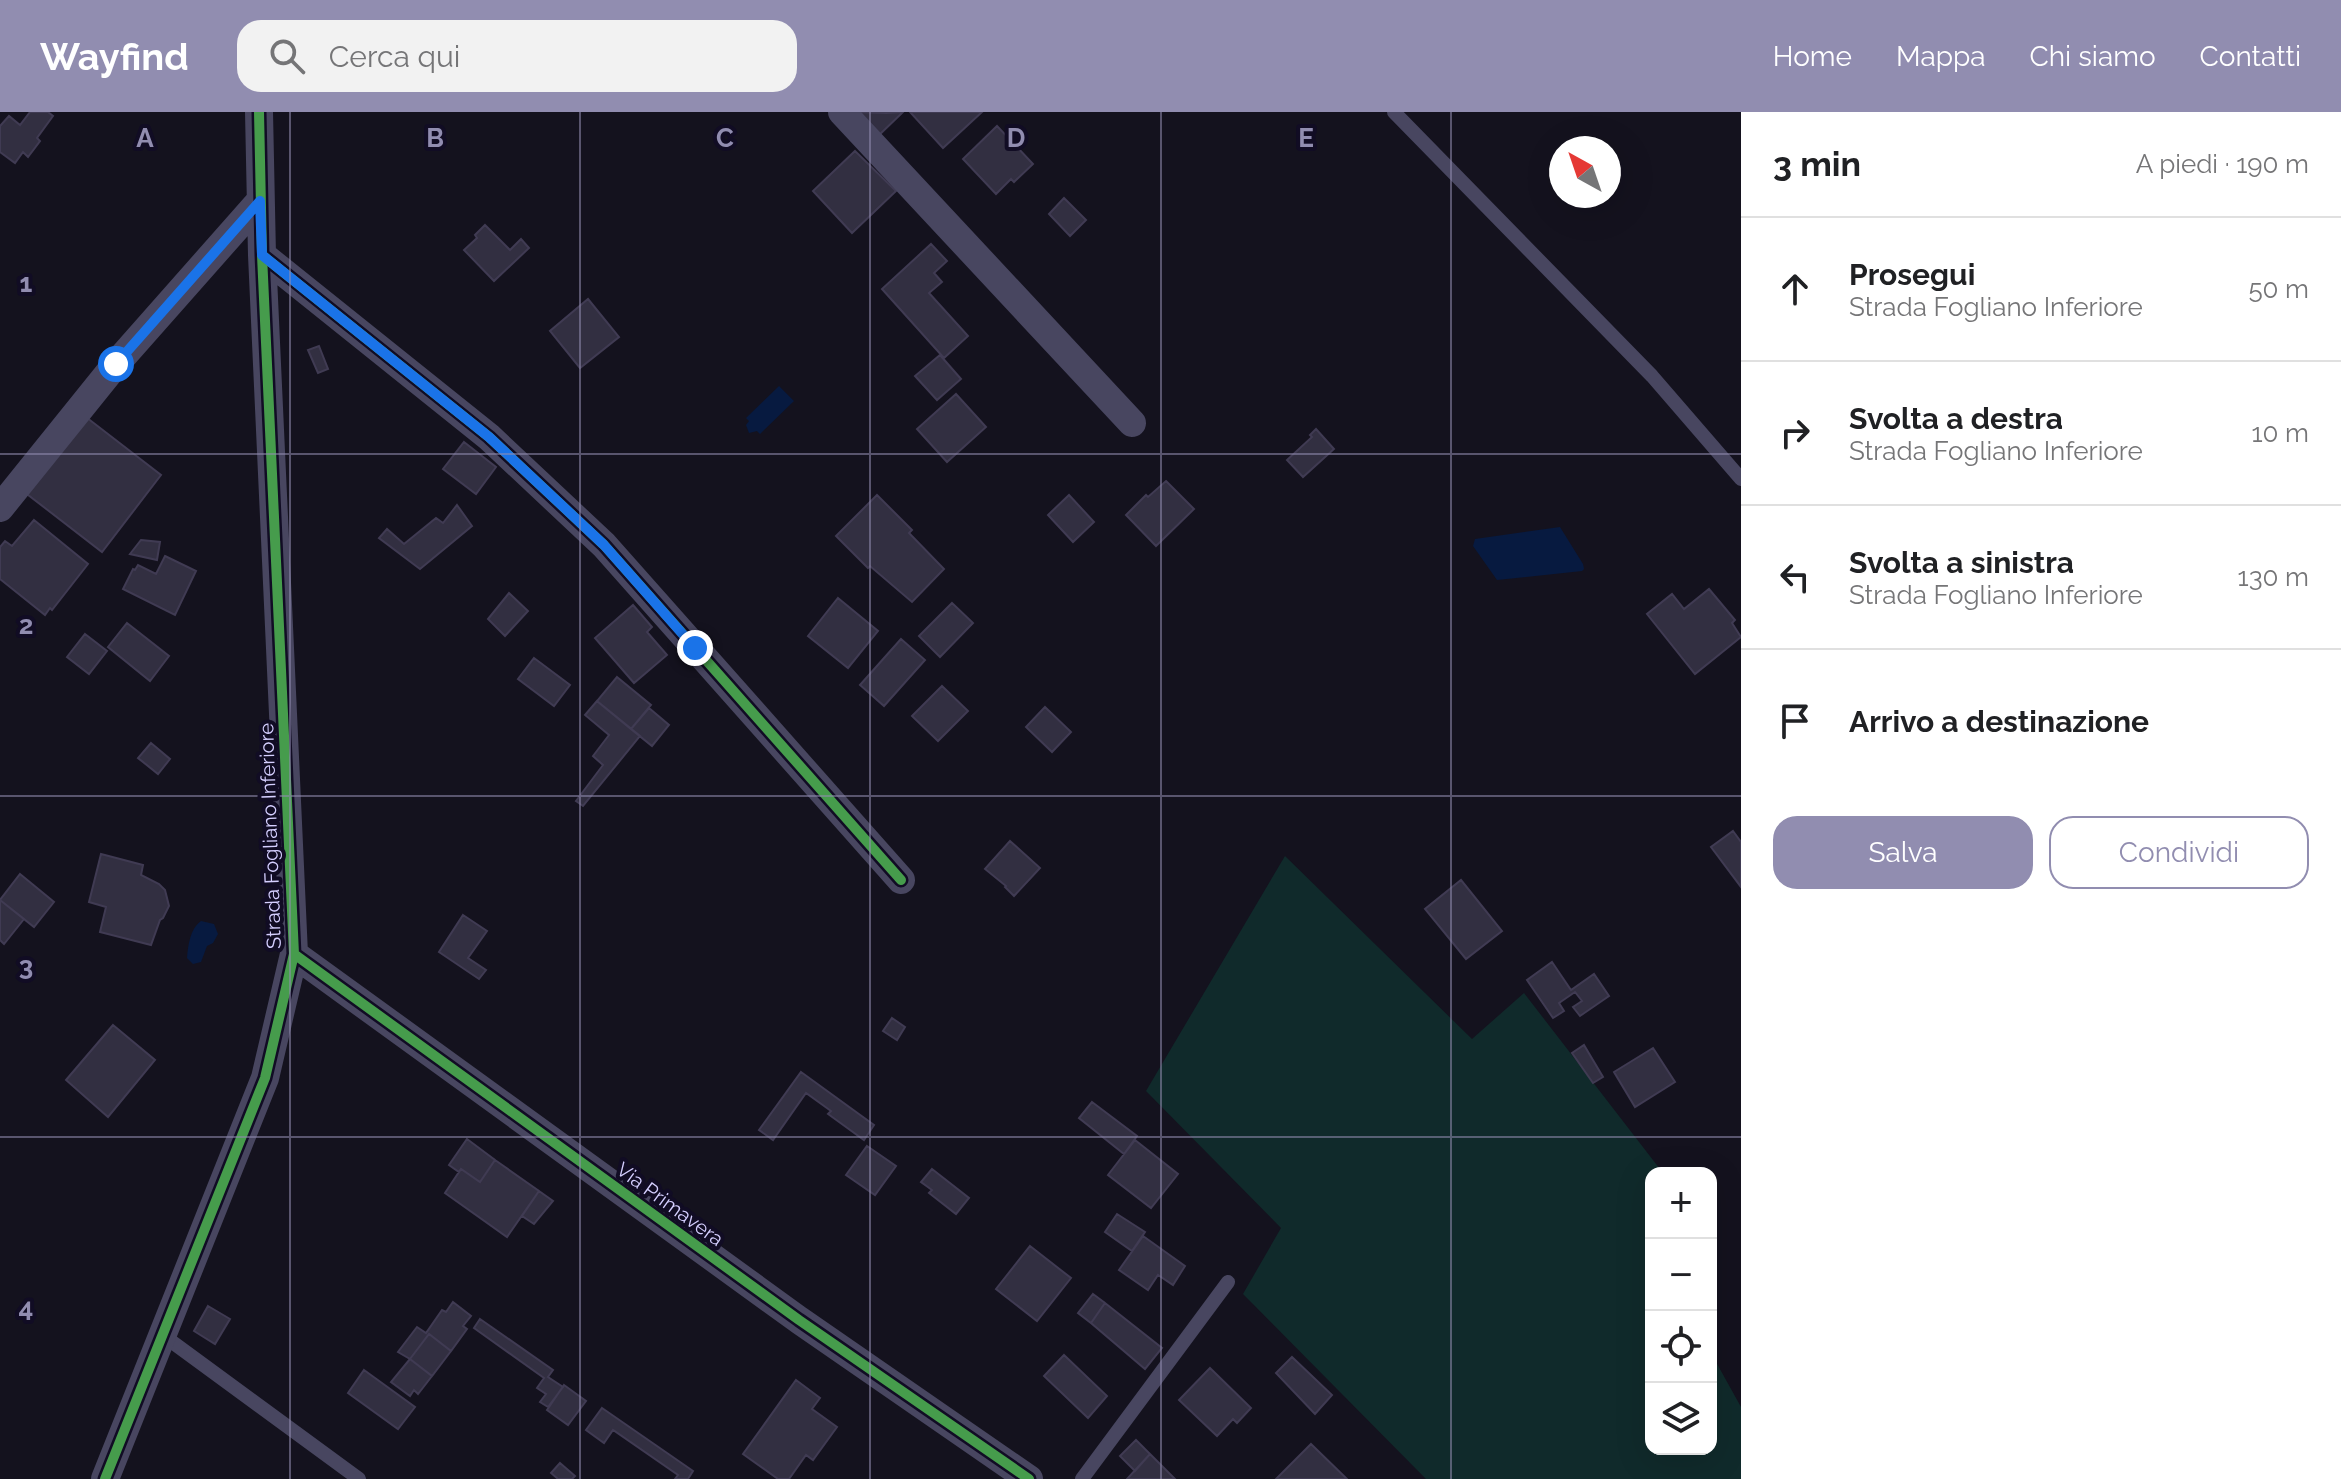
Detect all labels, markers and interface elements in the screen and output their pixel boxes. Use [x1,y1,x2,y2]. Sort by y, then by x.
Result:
search box [237,20,797,92]
text: Wayfind [40,34,189,79]
icon: search [265,34,309,78]
text: Cerca qui [329,39,460,74]
text: Home [1773,40,1852,73]
text: Mappa [1896,40,1985,73]
text: Chi siamo [2029,40,2156,73]
text: Contatti [2200,40,2301,73]
text: A [136,123,154,153]
text: B [426,123,444,153]
text: C [716,123,734,153]
text: D [1007,123,1025,153]
text: E [1298,123,1314,153]
north arrow [1549,136,1621,208]
text: 3 min [1773,144,1861,184]
text: A piedi · 190 m [2136,149,2309,179]
text: Prosegui [1849,257,1975,292]
icon: ahead [1773,267,1817,311]
text: 1 [20,268,33,298]
text: 50 m [2248,274,2309,304]
text: Strada Fogliano Inferiore [1849,292,2143,322]
route start [98,346,134,382]
text: Svolta a destra [1849,401,2063,436]
icon: right [1773,411,1817,455]
text: 10 m [2251,418,2309,448]
text: Strada Fogliano Inferiore [1849,436,2143,466]
text: Svolta a sinistra [1849,545,2074,580]
icon: left [1773,555,1817,599]
text: 130 m [2238,562,2309,592]
text: Strada Fogliano Inferiore [1849,580,2143,610]
text: 2 [19,610,33,640]
route end [677,630,713,666]
icon: arrive [1773,699,1817,743]
text: Arrivo a destinazione [1849,704,2149,739]
street label: Strada Fogliano Inferiore [254,722,286,949]
button: Salva [1773,816,2033,889]
button: Condividi [2049,816,2309,889]
text: 3 [19,951,33,981]
street label: Via Primavera [612,1157,728,1251]
map controls [1645,1167,1717,1455]
button: + [1645,1167,1717,1239]
button: − [1645,1239,1717,1311]
text: 4 [19,1293,33,1323]
button: locate [1645,1311,1717,1383]
button: layers [1645,1383,1717,1455]

